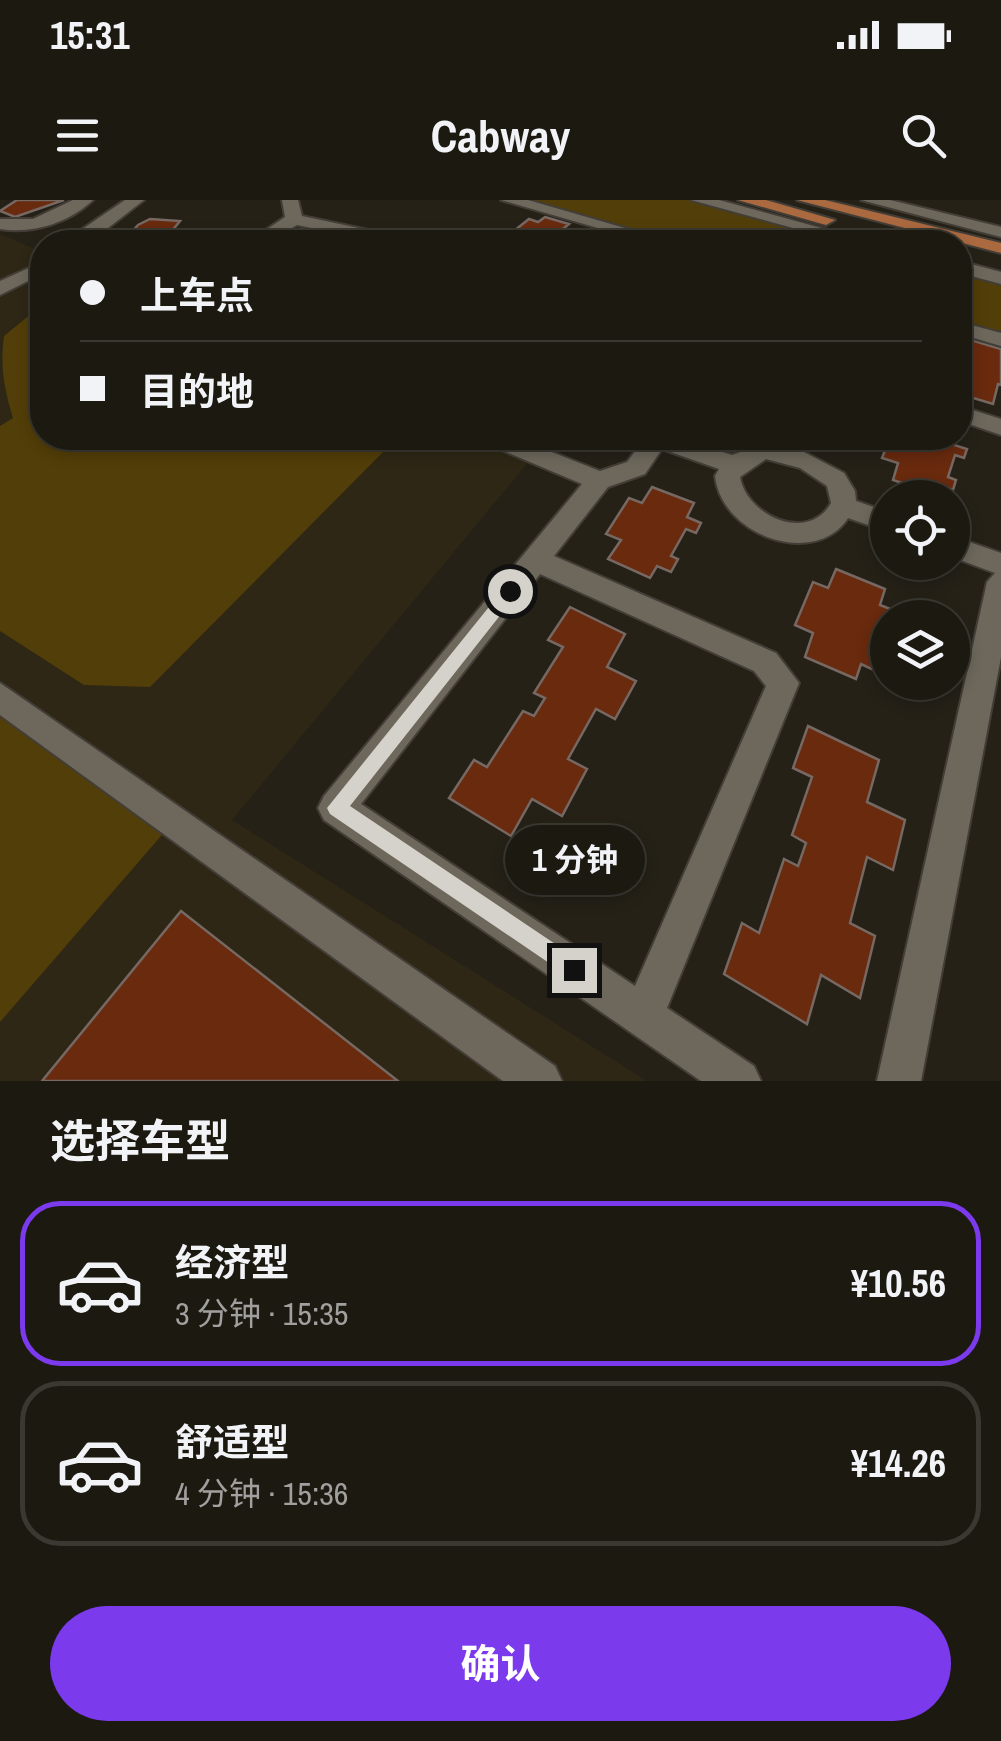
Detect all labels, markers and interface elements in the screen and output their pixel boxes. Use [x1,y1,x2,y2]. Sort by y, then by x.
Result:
text: 15:31 [50,10,130,61]
text: Cabway [431,105,570,166]
icon: menu [50,108,105,163]
icon: search [896,108,951,163]
text: 上车点 [140,270,254,321]
text: 目的地 [140,366,254,417]
map controls [870,480,970,700]
button: locate [870,480,970,580]
route start [488,569,533,614]
button: layers [870,600,970,700]
callout: 1 分钟 [504,825,644,895]
text: 1 分钟 [532,838,618,881]
route end [552,948,597,993]
text: 选择车型 [50,1110,230,1171]
text: 经济型 [175,1237,289,1288]
icon: car [55,1239,145,1329]
text: ¥10.56 [851,1258,946,1309]
text: 3 分钟 · 15:35 [175,1292,348,1335]
text: 舒适型 [175,1417,289,1468]
icon: car [55,1419,145,1509]
text: ¥14.26 [851,1438,946,1489]
text: 4 分钟 · 15:36 [175,1472,348,1515]
button: 确认 [50,1606,951,1721]

